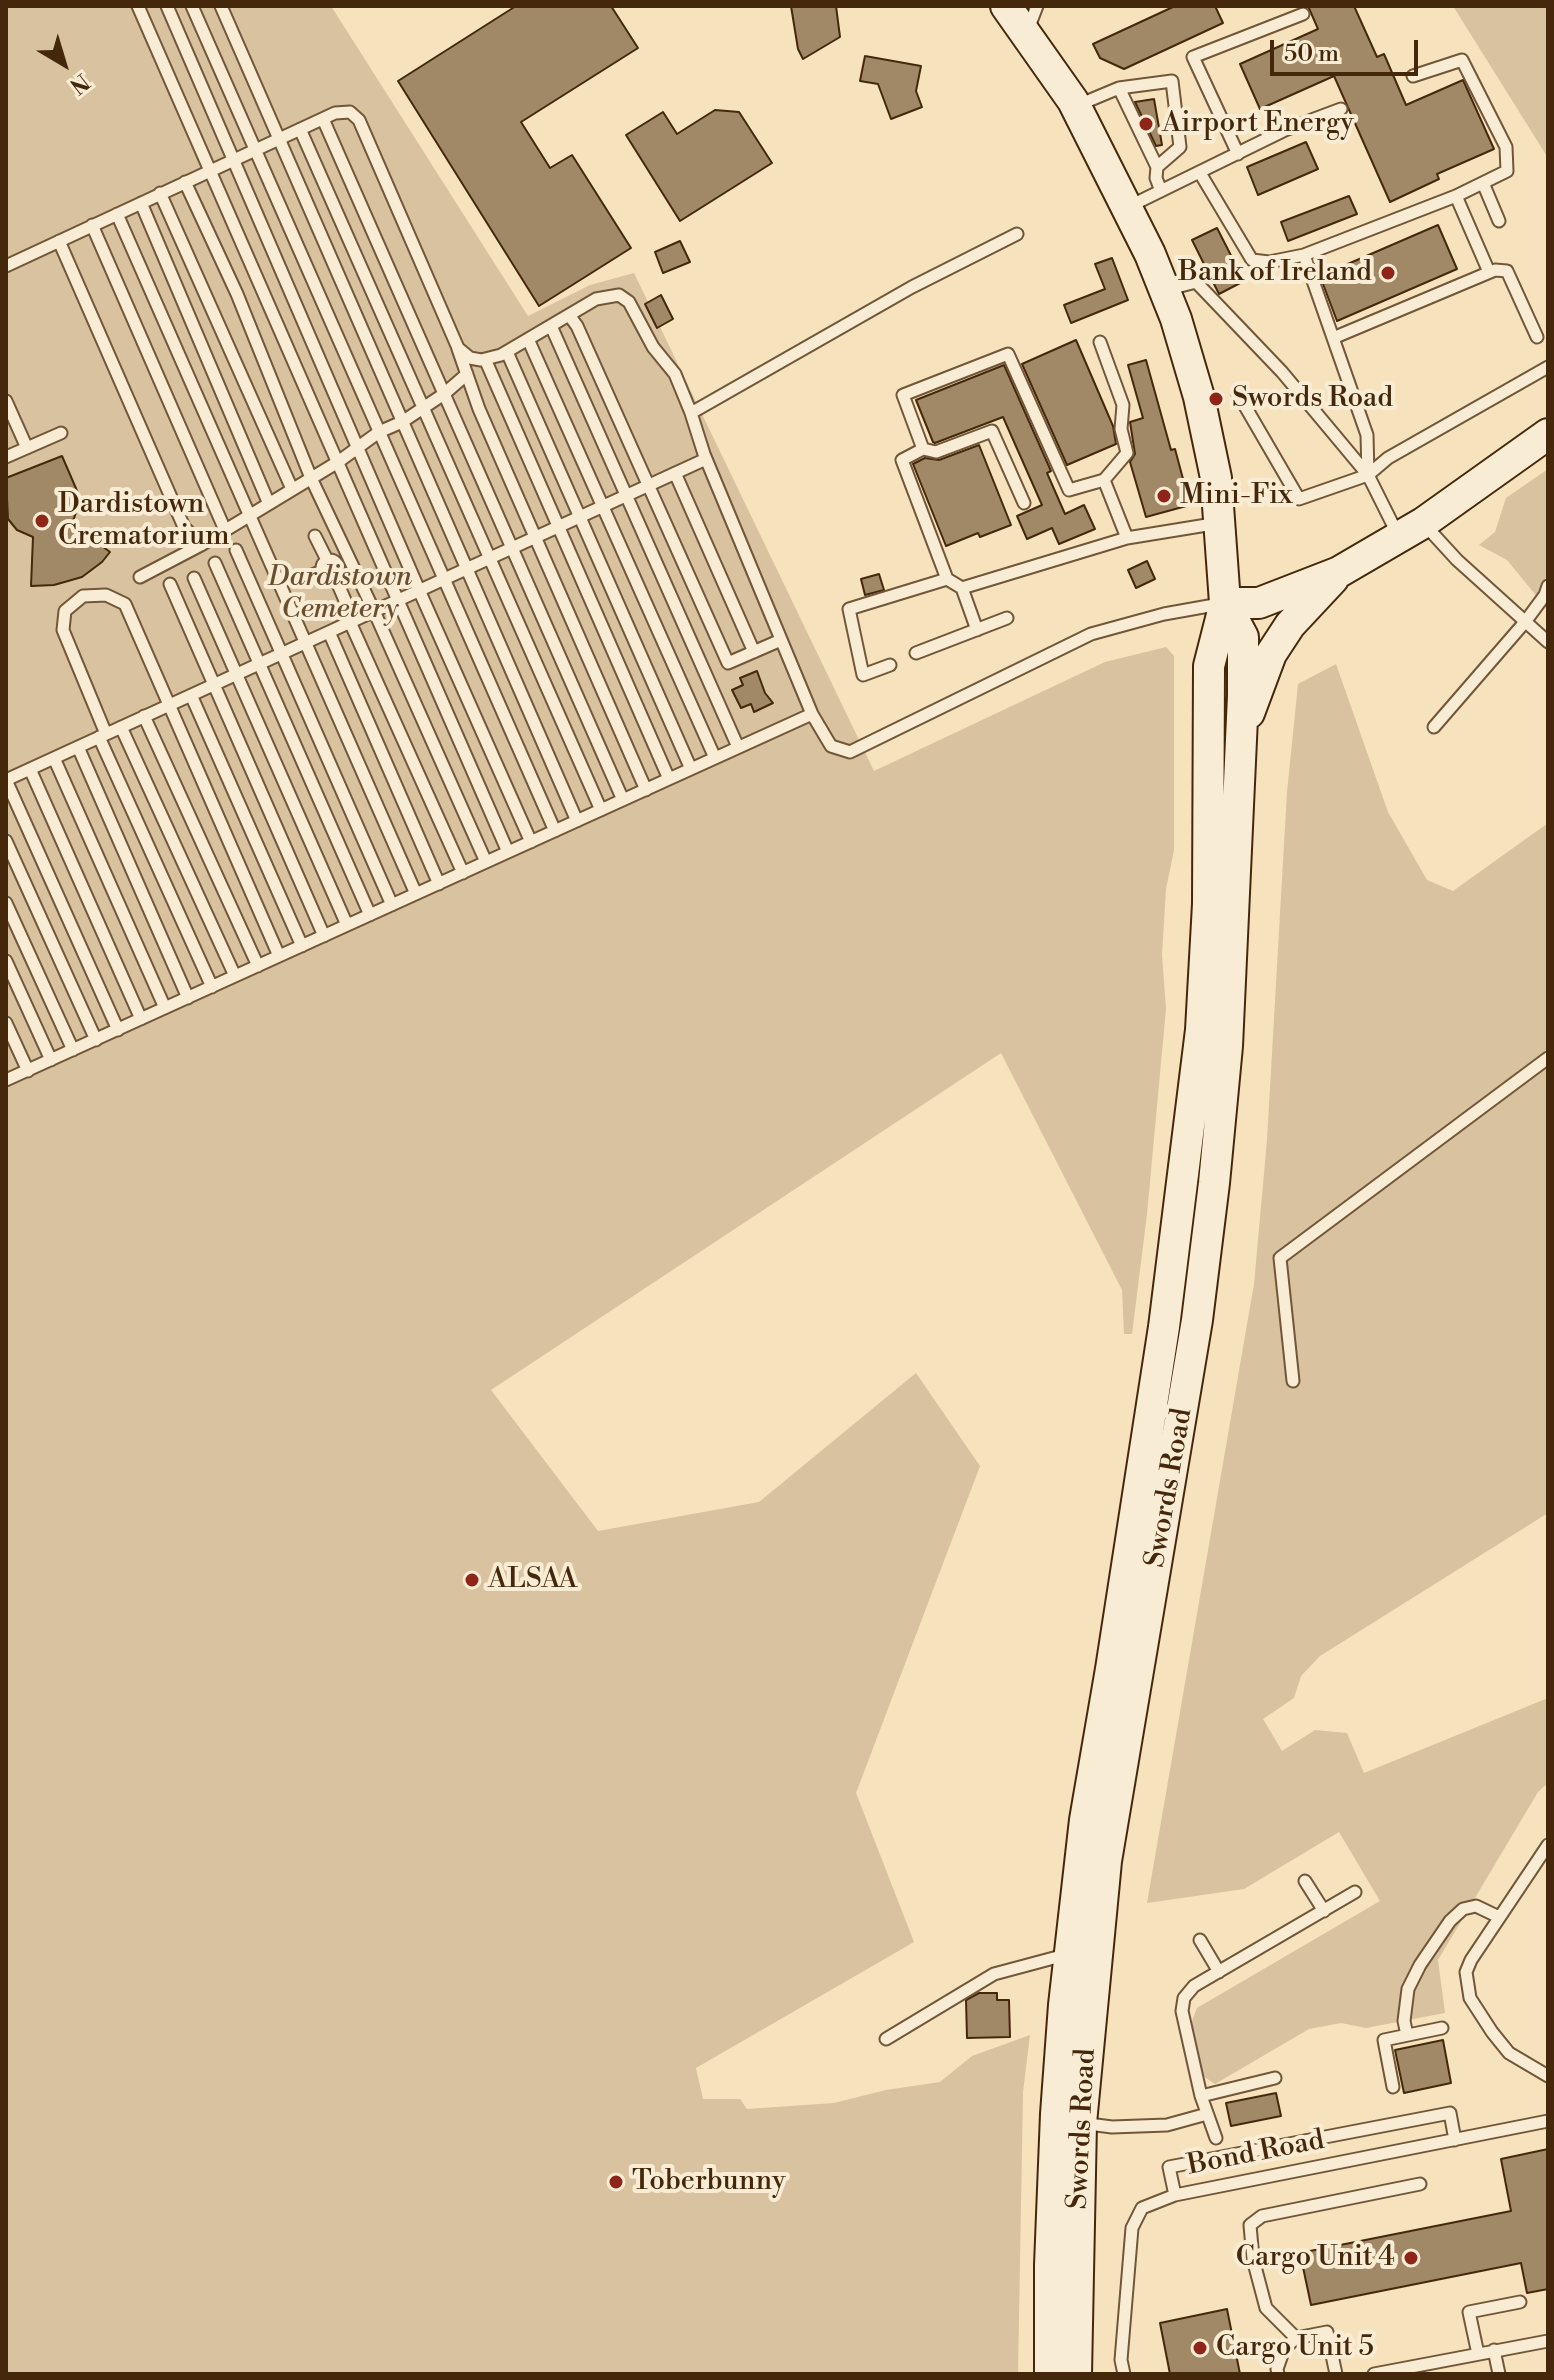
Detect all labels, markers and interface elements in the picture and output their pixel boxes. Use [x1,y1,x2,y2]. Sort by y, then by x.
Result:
north arrow [24,24,104,104]
scale bar [1274,24,1422,74]
text: 50 m [1284,39,1339,69]
text: N [64,67,94,99]
place label: Airport Energy [1162,107,1354,141]
marker: Airport Energy [1137,115,1155,133]
place label: Bank of Ireland [1178,256,1372,290]
marker: Bank of Ireland [1379,264,1397,282]
place label: Swords Road [1232,382,1393,416]
marker: Swords Road [1207,390,1225,408]
place label: Mini-Fix [1180,479,1292,513]
marker: Mini-Fix [1155,487,1173,505]
place label: Dardistown Crematorium [58,488,230,554]
marker: Dardistown Crematorium [33,512,51,530]
park label: Dardistown Cemetery [268,561,412,627]
street label: Swords Road [1139,1406,1201,1570]
place label: ALSAA [488,1563,578,1597]
marker: ALSAA [463,1571,481,1589]
street label: Swords Road [1062,2048,1104,2210]
street label: Bond Road [1185,2124,1327,2184]
place label: Toberbunny [632,2165,786,2199]
marker: Toberbunny [607,2173,625,2191]
place label: Cargo Unit 4 [1236,2241,1395,2275]
marker: Cargo Unit 4 [1402,2249,1420,2267]
place label: Cargo Unit 5 [1216,2331,1374,2365]
marker: Cargo Unit 5 [1191,2339,1209,2357]

